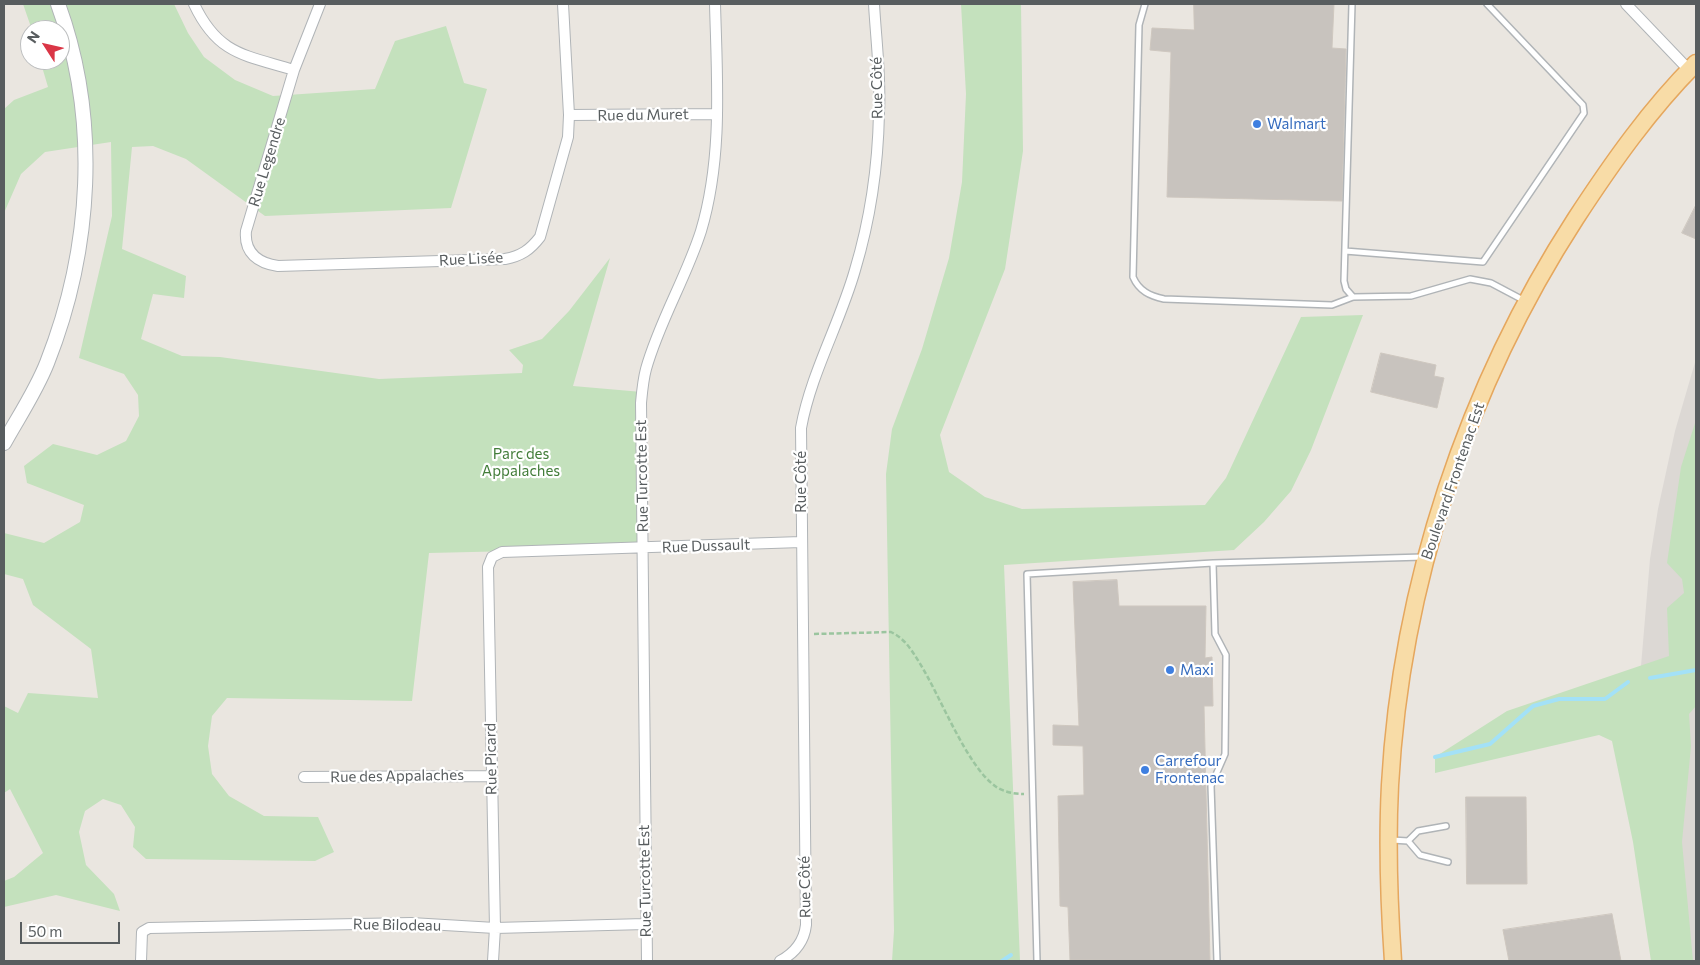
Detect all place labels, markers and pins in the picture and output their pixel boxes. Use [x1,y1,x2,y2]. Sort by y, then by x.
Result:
place label: Walmart [1267,115,1326,133]
marker: Walmart [1251,118,1263,130]
place label: Maxi [1180,661,1214,679]
marker: Maxi [1164,664,1176,676]
place label: Carrefour Frontenac [1155,752,1224,787]
marker: Carrefour Frontenac [1139,764,1151,776]

